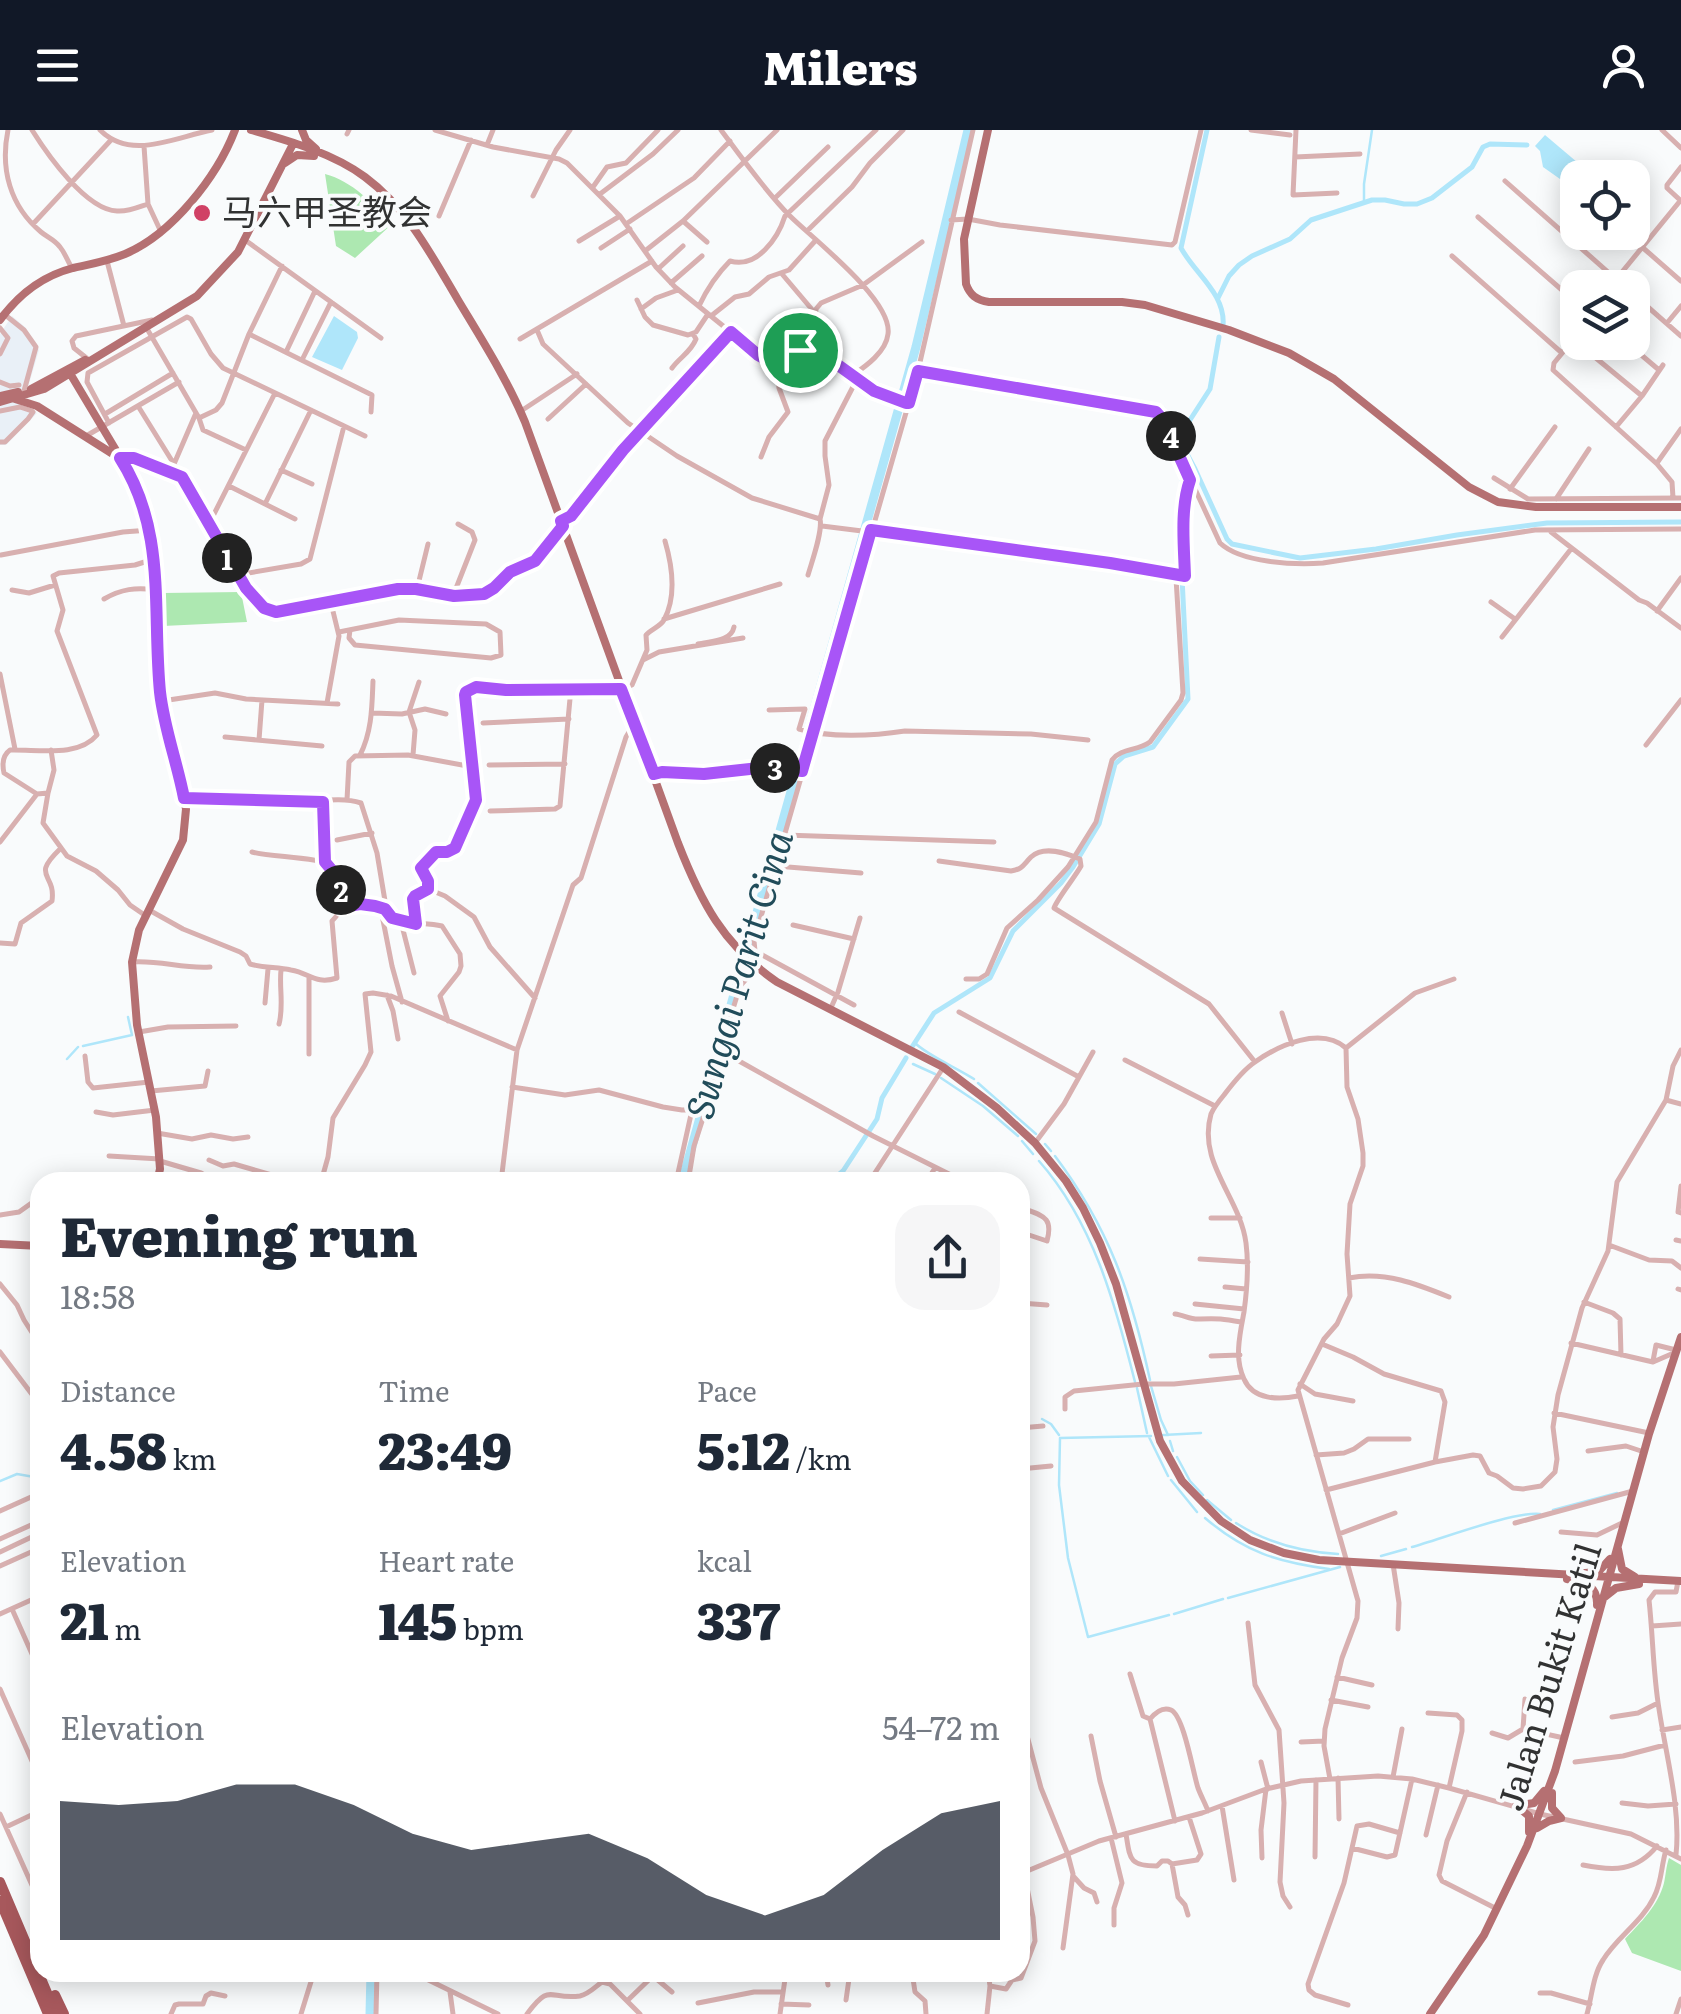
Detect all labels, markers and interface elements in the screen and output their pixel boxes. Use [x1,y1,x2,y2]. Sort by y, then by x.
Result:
text: Milers [763,32,918,99]
icon: menu [30,38,85,93]
icon: person [1596,38,1651,93]
map controls [1560,160,1650,360]
button: locate [1560,160,1650,250]
place label: 马六甲圣教会 [222,184,432,236]
marker: 马六甲圣教会 [191,202,213,224]
button: layers [1560,270,1650,360]
pin [758,308,843,393]
icon: arrive [773,323,828,378]
pin: 4 [1146,411,1196,461]
text: 4 [1163,415,1179,457]
pin: 1 [202,533,252,583]
text: 1 [221,537,233,579]
pin: 3 [750,743,800,793]
text: 3 [767,747,783,789]
water label: Sungai Parit Cina [668,823,805,1125]
pin: 2 [316,865,366,915]
text: 2 [333,869,349,911]
text: Evening run [60,1192,418,1274]
button: share [895,1205,1000,1310]
text: 18:58 [60,1271,135,1319]
text: Distance [60,1369,176,1411]
text: Time [378,1369,450,1411]
text: Pace [697,1369,757,1411]
text: 4.58 [60,1411,167,1485]
text: 23:49 [378,1411,512,1485]
text: 5:12 [697,1411,790,1485]
text: km [167,1437,217,1479]
text: /km [790,1437,852,1479]
street label: Jalan Bukit Katil [1482,1536,1612,1816]
text: Elevation [60,1539,187,1581]
text: Heart rate [378,1539,514,1581]
text: kcal [697,1539,752,1581]
text: 21 [60,1581,109,1655]
text: 145 [378,1581,457,1655]
text: 337 [697,1581,780,1655]
text: m [109,1607,141,1649]
text: bpm [457,1607,524,1649]
text: Elevation [60,1702,205,1750]
text: 54–72 m [882,1702,1000,1750]

